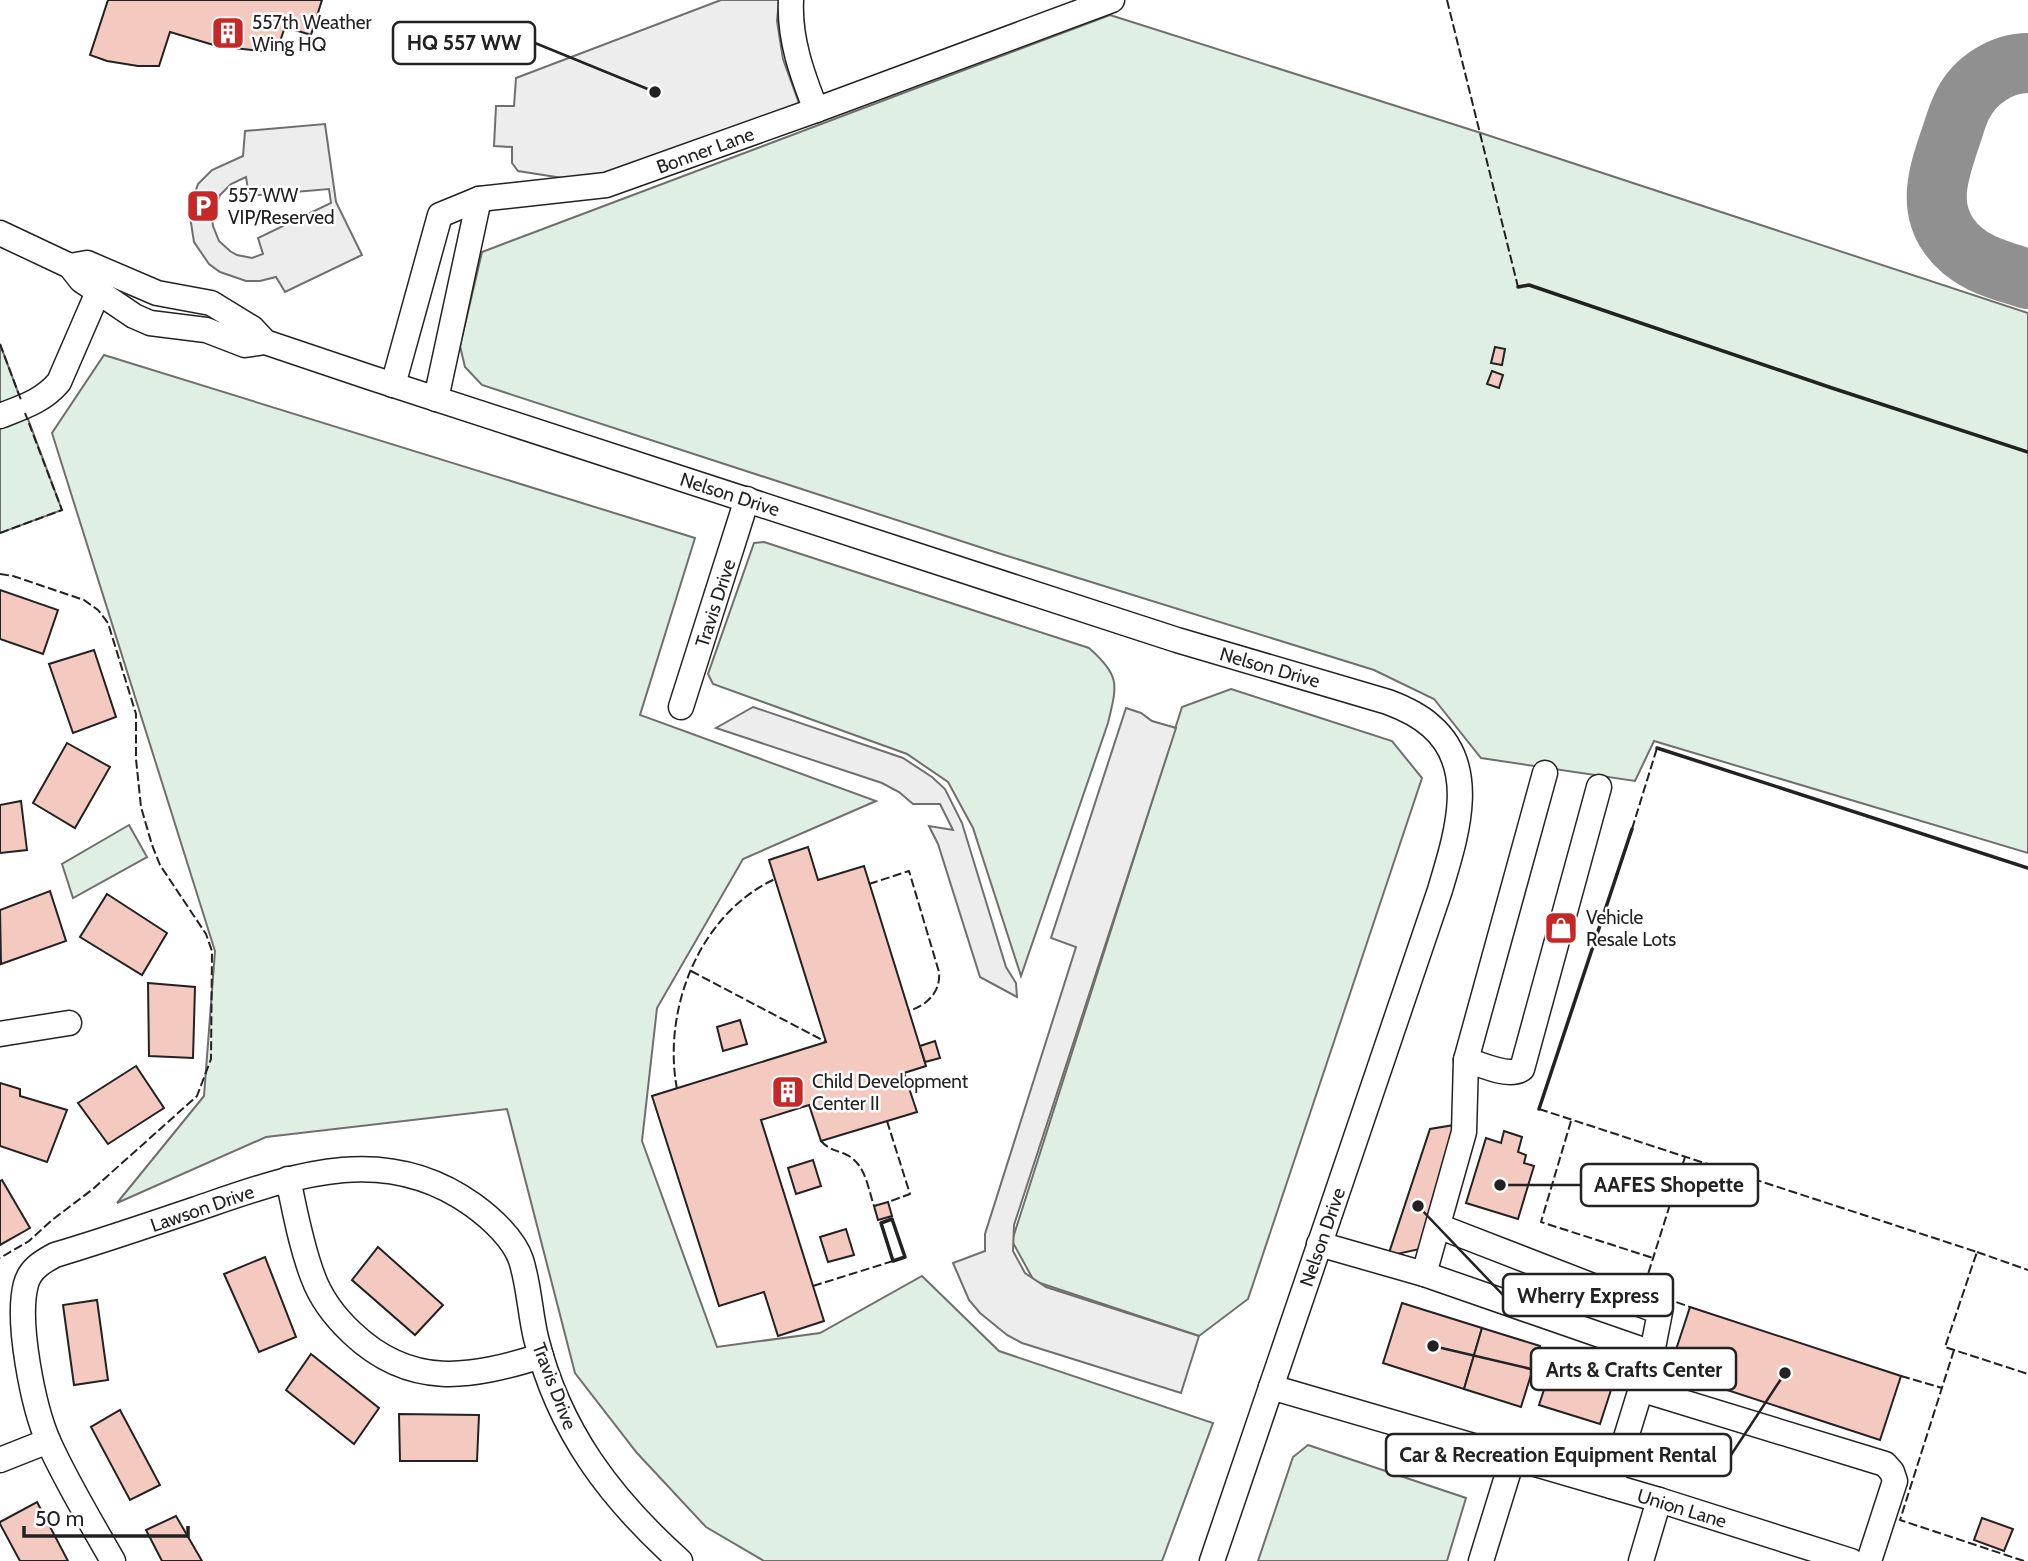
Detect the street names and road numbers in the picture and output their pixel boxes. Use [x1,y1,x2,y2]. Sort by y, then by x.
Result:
street label: Bonner Lane [653,122,757,179]
street label: Nelson Drive [677,468,783,521]
street label: Travis Drive [690,556,741,650]
street label: Nelson Drive [1217,642,1323,693]
street label: Lawson Drive [147,1180,257,1237]
street label: Nelson Drive [1295,1184,1350,1290]
street label: Travis Drive [527,1339,582,1433]
street label: Union Lane [1634,1484,1730,1533]

